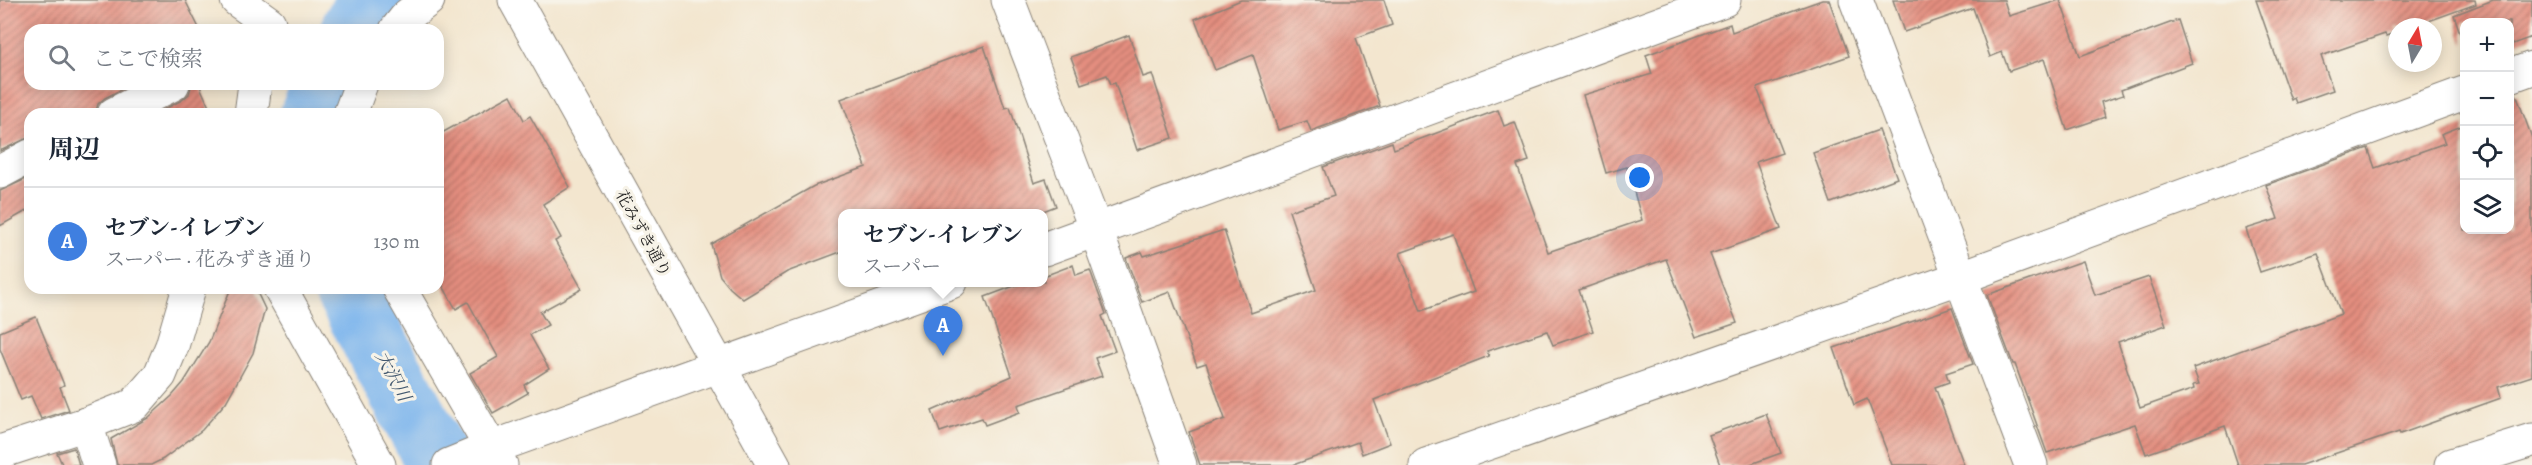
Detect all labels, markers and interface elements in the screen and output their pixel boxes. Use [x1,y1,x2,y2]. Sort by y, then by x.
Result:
north arrow [2388,18,2442,72]
map controls [2460,18,2514,234]
button: + [2460,18,2514,72]
search box [24,24,444,90]
icon: search [45,41,78,74]
text: ここで検索 [93,44,203,74]
button: − [2460,72,2514,126]
button: locate [2460,126,2514,180]
text: 周辺 [48,132,100,167]
your location [1625,163,1654,192]
button: layers [2460,180,2514,234]
street label: 花みずき通り [610,186,676,281]
popup [838,209,1048,287]
text: セブン-イレブン [105,213,265,243]
text: セブン-イレブン [863,220,1023,250]
text: A [61,228,74,255]
text: 130 m [374,228,420,255]
text: スーパー · 花みずき通り [105,246,315,273]
text: スーパー [863,253,941,280]
pin: A [924,306,962,356]
water label: 大沢川 [370,347,417,407]

